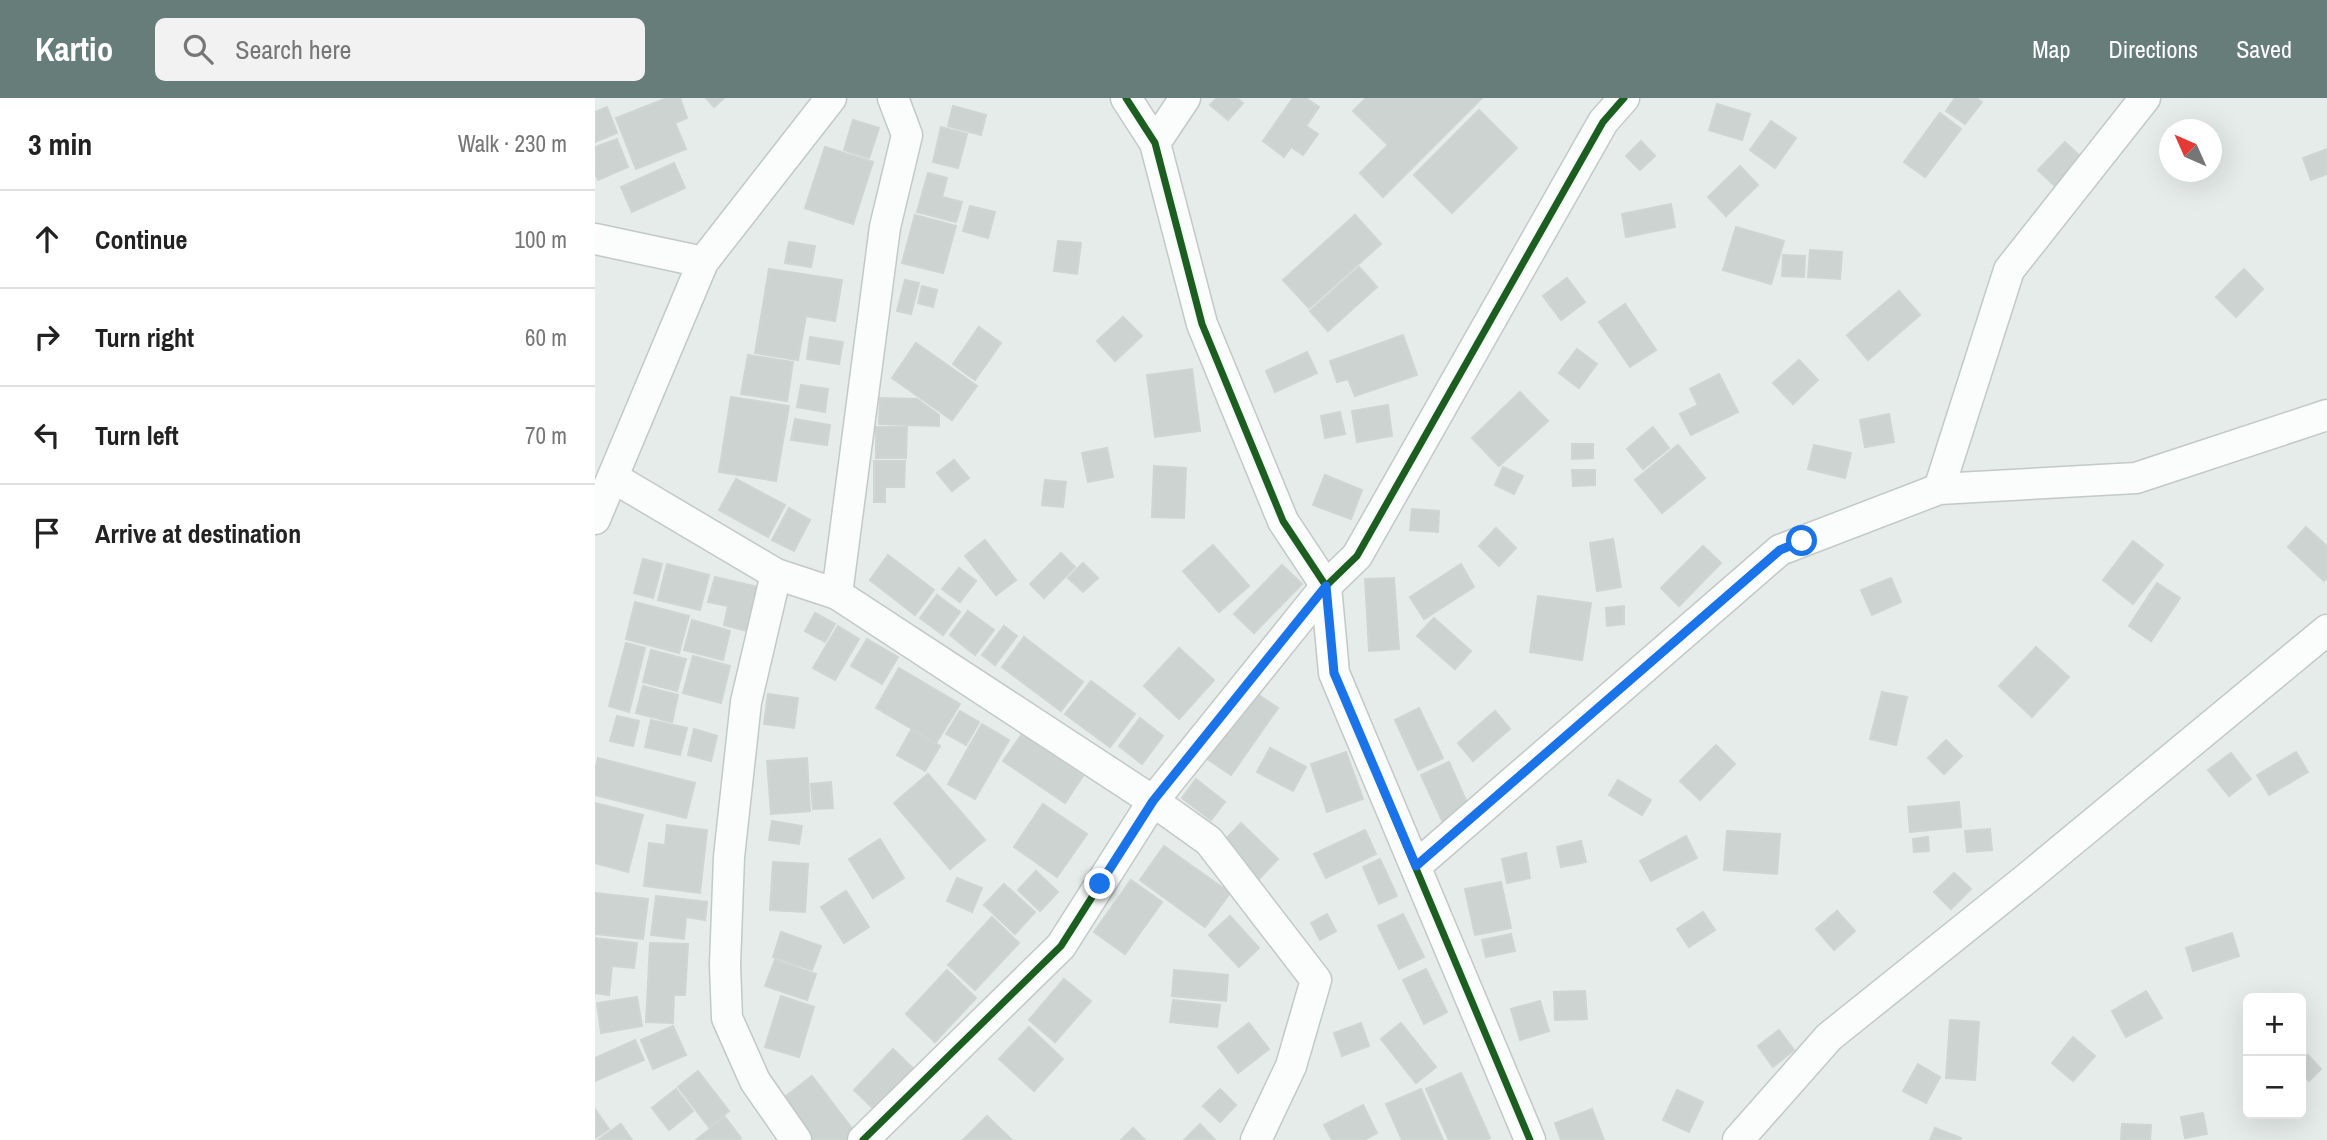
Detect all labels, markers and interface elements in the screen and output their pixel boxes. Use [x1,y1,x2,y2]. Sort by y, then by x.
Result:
search box [155,18,645,81]
text: Kartio [35,27,113,71]
icon: search [179,30,217,68]
text: Search here [235,32,351,67]
text: Map [2032,33,2070,65]
text: Directions [2108,33,2198,65]
text: Saved [2236,33,2292,65]
north arrow [2159,119,2222,182]
text: 3 min [28,124,92,164]
text: Walk · 230 m [458,128,567,159]
icon: ahead [28,220,66,258]
text: Continue [95,222,187,257]
text: 100 m [515,224,567,255]
icon: right [28,318,66,356]
text: Turn right [95,320,194,355]
text: 60 m [525,322,567,353]
icon: left [28,416,66,454]
text: Turn left [95,418,179,453]
text: 70 m [525,420,567,451]
icon: arrive [28,514,66,552]
text: Arrive at destination [95,516,301,551]
route start [1786,525,1817,556]
route end [1084,868,1115,899]
map controls [2243,993,2306,1119]
button: + [2243,993,2306,1056]
button: − [2243,1056,2306,1119]

